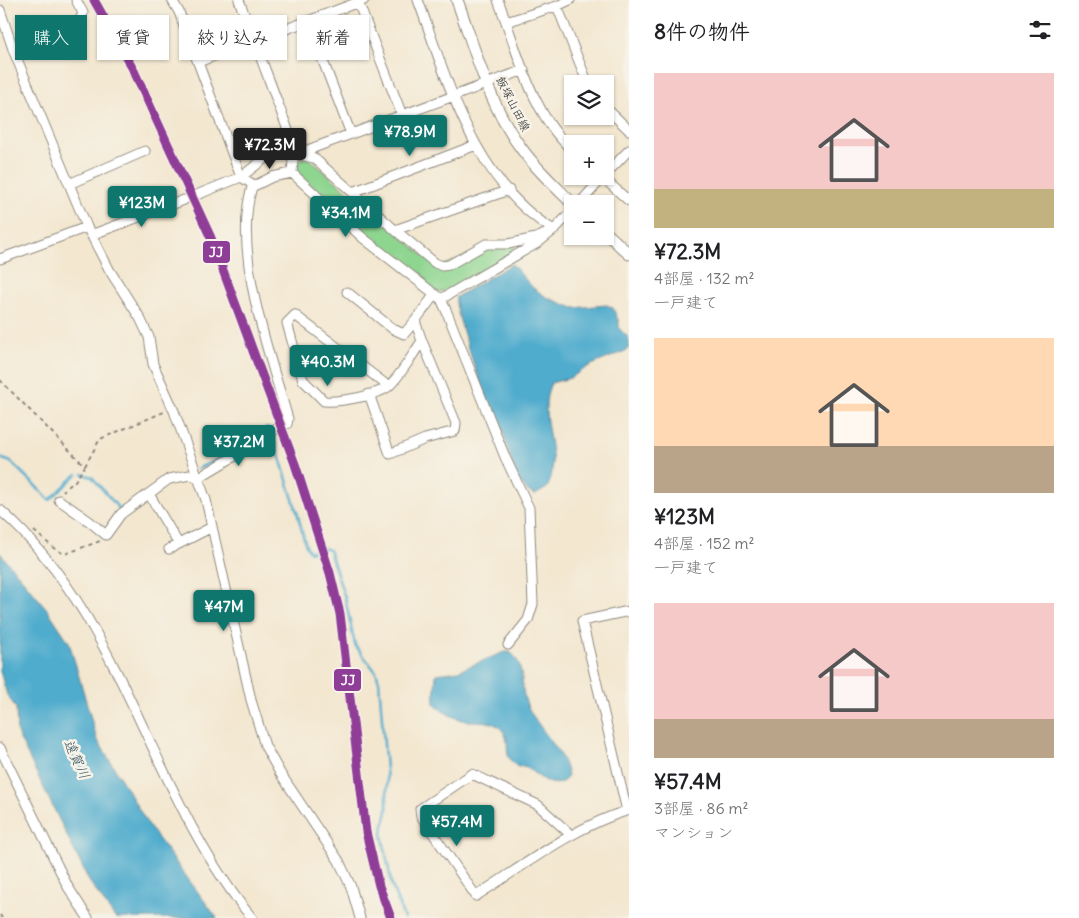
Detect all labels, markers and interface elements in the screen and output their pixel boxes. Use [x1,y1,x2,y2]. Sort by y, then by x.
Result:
chip: 購入 [15,15,87,60]
chip: 賃貸 [97,15,169,60]
chip: 絞り込み [179,15,287,60]
chip: 新着 [297,15,369,60]
icon: filters [1026,16,1054,44]
text: 8件の物件 [654,18,750,45]
street label: 飯塚山田線 [493,74,534,134]
map controls [564,75,614,245]
button: layers [564,75,614,125]
icon: home [809,105,899,195]
pin: ¥78.9M [369,114,451,157]
text: ¥78.9M [384,121,436,141]
pin: ¥72.3M [229,128,311,170]
text: ¥72.3M [244,134,296,154]
button: + [564,135,614,185]
pin: ¥123M [107,186,177,228]
text: ¥123M [119,192,165,212]
button: − [564,195,614,245]
pin: ¥34.1M [305,196,387,238]
text: ¥34.1M [321,202,371,222]
text: ¥72.3M [654,238,721,265]
line badge: JJ [202,240,231,264]
text: JJ [209,243,224,261]
text: 4部屋 · 132 m² [654,268,754,288]
text: 一戸建て [654,292,718,312]
pin: ¥40.3M [287,344,369,387]
text: ¥40.3M [301,351,355,371]
icon: home [809,370,899,460]
pin: ¥37.2M [198,424,280,467]
text: ¥37.2M [213,431,265,451]
text: ¥123M [654,503,715,530]
text: 4部屋 · 152 m² [654,533,755,553]
text: 一戸建て [654,557,718,577]
pin: ¥47M [194,590,254,632]
text: ¥47M [204,596,244,616]
icon: home [809,635,899,725]
line badge: JJ [333,668,362,692]
text: JJ [341,671,356,689]
water label: 遠賀川 [60,736,94,782]
text: ¥57.4M [654,768,722,795]
text: 3部屋 · 86 m² [654,798,749,818]
pin: ¥57.4M [416,804,498,847]
text: ¥57.4M [431,811,483,831]
text: マンション [654,822,733,842]

